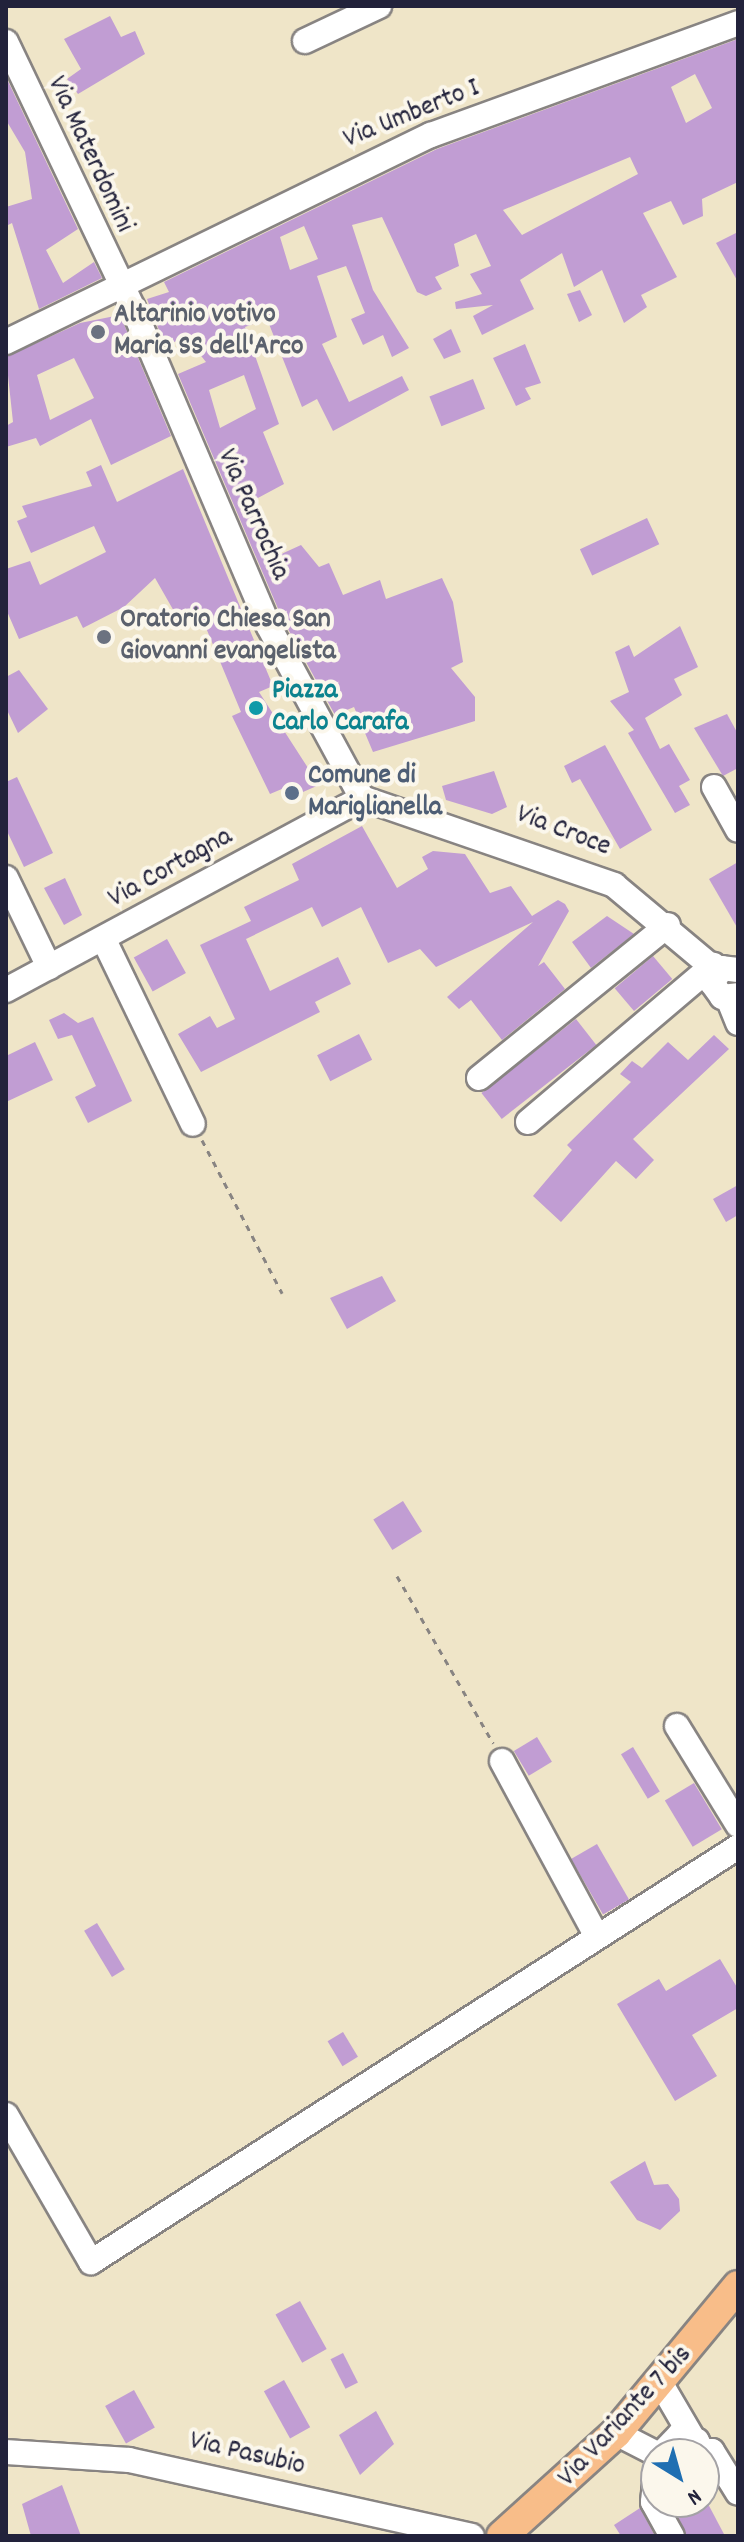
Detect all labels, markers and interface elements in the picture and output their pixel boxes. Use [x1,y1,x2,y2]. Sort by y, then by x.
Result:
street label: Via Materdomini [38,71,140,239]
street label: Via Umberto I [339,73,485,157]
place label: Altarinio votivo Maria SS dell'Arco [114,299,303,365]
marker: Altarinio votivo Maria SS dell'Arco [89,323,107,341]
street label: Via Parrochia [208,444,296,586]
place label: Oratorio Chiesa San Giovanni evangelista [120,604,336,670]
marker: Oratorio Chiesa San Giovanni evangelista [95,628,113,646]
place label: Piazza Carlo Carafa [272,675,408,741]
marker: Piazza Carlo Carafa [247,699,265,717]
place label: Comune di Mariglianella [308,760,442,826]
marker: Comune di Mariglianella [283,784,301,802]
street label: Via Croce [511,799,615,865]
street label: Via Cortagna [103,821,239,917]
street label: Via Variante 7 bis [552,2339,700,2495]
street label: Via Pasubio [186,2425,308,2485]
north arrow [640,2438,720,2518]
text: N [680,2480,707,2512]

